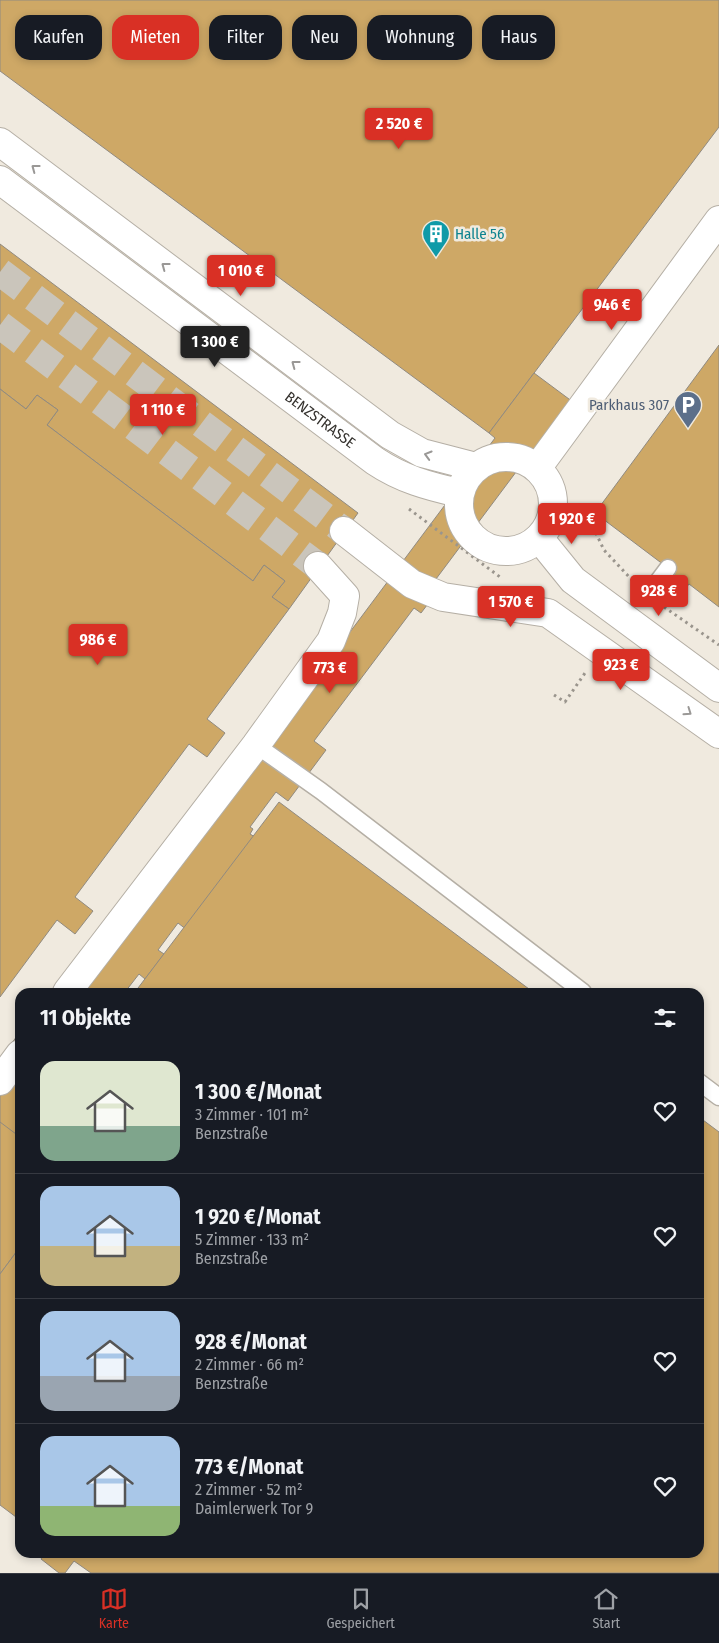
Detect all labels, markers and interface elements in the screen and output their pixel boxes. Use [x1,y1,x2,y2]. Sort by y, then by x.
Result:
chip: Kaufen [15,15,102,60]
chip: Mieten [112,15,199,60]
chip: Filter [209,15,282,60]
chip: Neu [292,15,357,60]
chip: Wohnung [367,15,472,60]
chip: Haus [482,15,555,60]
pin: 2 520 € [353,108,445,150]
text: 2 520 € [376,114,422,133]
one-way arrow [31,165,41,174]
building icon: Halle 56 [421,219,451,258]
place label: Halle 56 [455,225,504,243]
pin: 1 010 € [195,254,287,297]
text: 1 010 € [218,261,264,280]
one-way arrow [161,263,171,272]
pin: 946 € [577,288,647,331]
text: 946 € [594,295,630,314]
pin: 1 300 € [169,326,261,368]
text: 1 300 € [191,332,239,351]
one-way arrow [292,361,301,369]
street label: BENZSTRASSE [281,388,359,452]
parking icon: Parkhaus 307 [673,390,703,429]
pin: 1 110 € [117,394,209,436]
place label: Parkhaus 307 [589,396,669,414]
text: 1 110 € [141,400,185,419]
one-way arrow [425,450,433,460]
pin: 1 920 € [526,502,618,545]
text: 1 920 € [549,509,595,528]
pin: 928 € [624,574,694,617]
text: 928 € [641,581,677,600]
pin: 1 570 € [465,586,557,628]
text: 1 570 € [489,592,533,611]
pin: 986 € [63,624,133,666]
text: 986 € [80,630,117,649]
pin: 923 € [586,648,656,691]
pin: 773 € [295,652,365,694]
text: 923 € [604,655,638,674]
text: 773 € [313,658,347,677]
one-way arrow [682,706,692,715]
icon: filters [651,1004,679,1032]
text: 11 Objekte [40,1005,131,1031]
text: 1 300 €/Monat [195,1079,322,1105]
icon: home [80,1081,140,1141]
icon: heart [651,1097,679,1125]
text: 3 Zimmer · 101 m² [195,1105,309,1124]
text: Benzstraße [195,1124,268,1143]
text: 1 920 €/Monat [195,1204,321,1230]
icon: home [80,1206,140,1266]
icon: heart [651,1222,679,1250]
text: 5 Zimmer · 133 m² [195,1230,309,1249]
text: Benzstraße [195,1249,268,1268]
text: 928 €/Monat [195,1329,307,1355]
icon: home [80,1331,140,1391]
icon: heart [651,1347,679,1375]
text: 2 Zimmer · 66 m² [195,1355,304,1374]
text: Benzstraße [195,1374,268,1393]
text: 773 €/Monat [195,1454,304,1480]
icon: home [80,1456,140,1516]
icon: heart [651,1472,679,1500]
text: 2 Zimmer · 52 m² [195,1480,302,1499]
text: Daimlerwerk Tor 9 [195,1499,313,1518]
tab: Karte [99,1585,129,1632]
tab: Gespeichert [326,1585,395,1632]
tab: Start [592,1585,620,1632]

